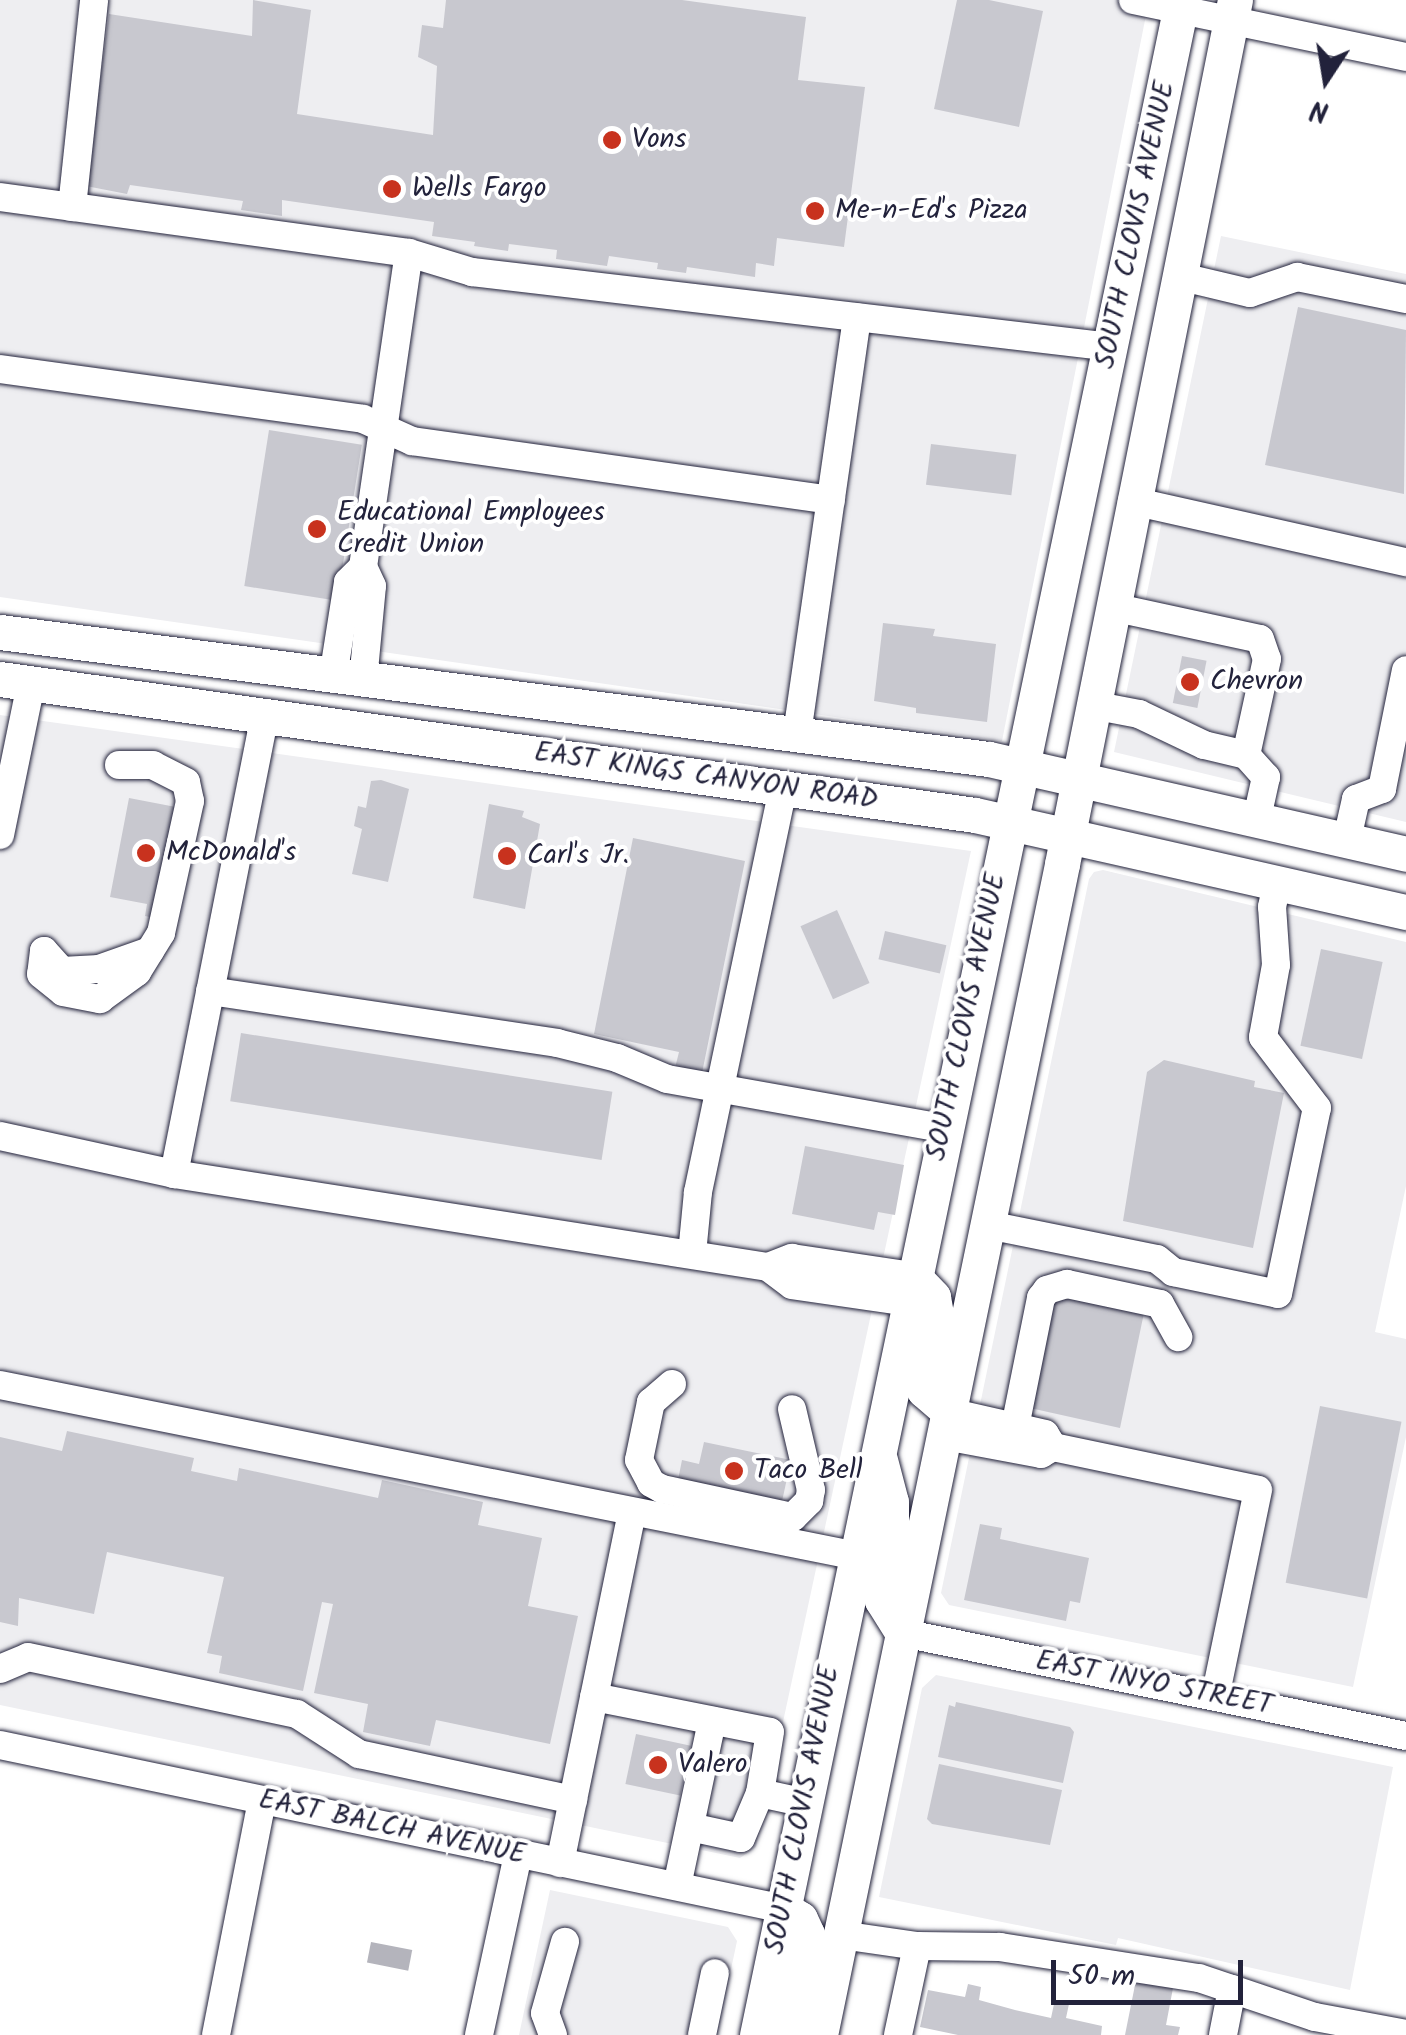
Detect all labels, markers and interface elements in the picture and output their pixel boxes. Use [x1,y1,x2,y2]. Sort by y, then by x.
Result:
north arrow [1276,30,1376,130]
street label: SOUTH CLOVIS AVENUE [1089,78,1183,372]
text: N [1306,86,1333,134]
place label: Vons [632,123,686,157]
marker: Vons [601,129,623,151]
place label: Wells Fargo [412,172,546,206]
marker: Wells Fargo [381,178,403,200]
place label: Me-n-Ed's Pizza [835,194,1028,228]
marker: Me-n-Ed's Pizza [804,200,826,222]
place label: Educational Employees Credit Union [337,496,605,562]
marker: Educational Employees Credit Union [306,518,328,540]
place label: Chevron [1210,665,1303,699]
marker: Chevron [1179,671,1201,693]
street label: EAST KINGS CANYON ROAD [532,736,880,818]
place label: McDonald's [166,836,296,870]
place label: Carl's Jr. [527,839,629,873]
marker: McDonald's [135,842,157,864]
marker: Carl's Jr. [496,845,518,867]
street label: SOUTH CLOVIS AVENUE [920,870,1014,1164]
place label: Taco Bell [754,1454,863,1488]
marker: Taco Bell [723,1460,745,1482]
street label: EAST INYO STREET [1033,1645,1275,1723]
street label: SOUTH CLOVIS AVENUE [759,1663,847,1957]
place label: Valero [678,1748,747,1782]
marker: Valero [647,1754,669,1776]
street label: EAST BALCH AVENUE [256,1783,528,1873]
scale bar [1056,1940,1248,2002]
text: 50 m [1068,1953,1135,2001]

